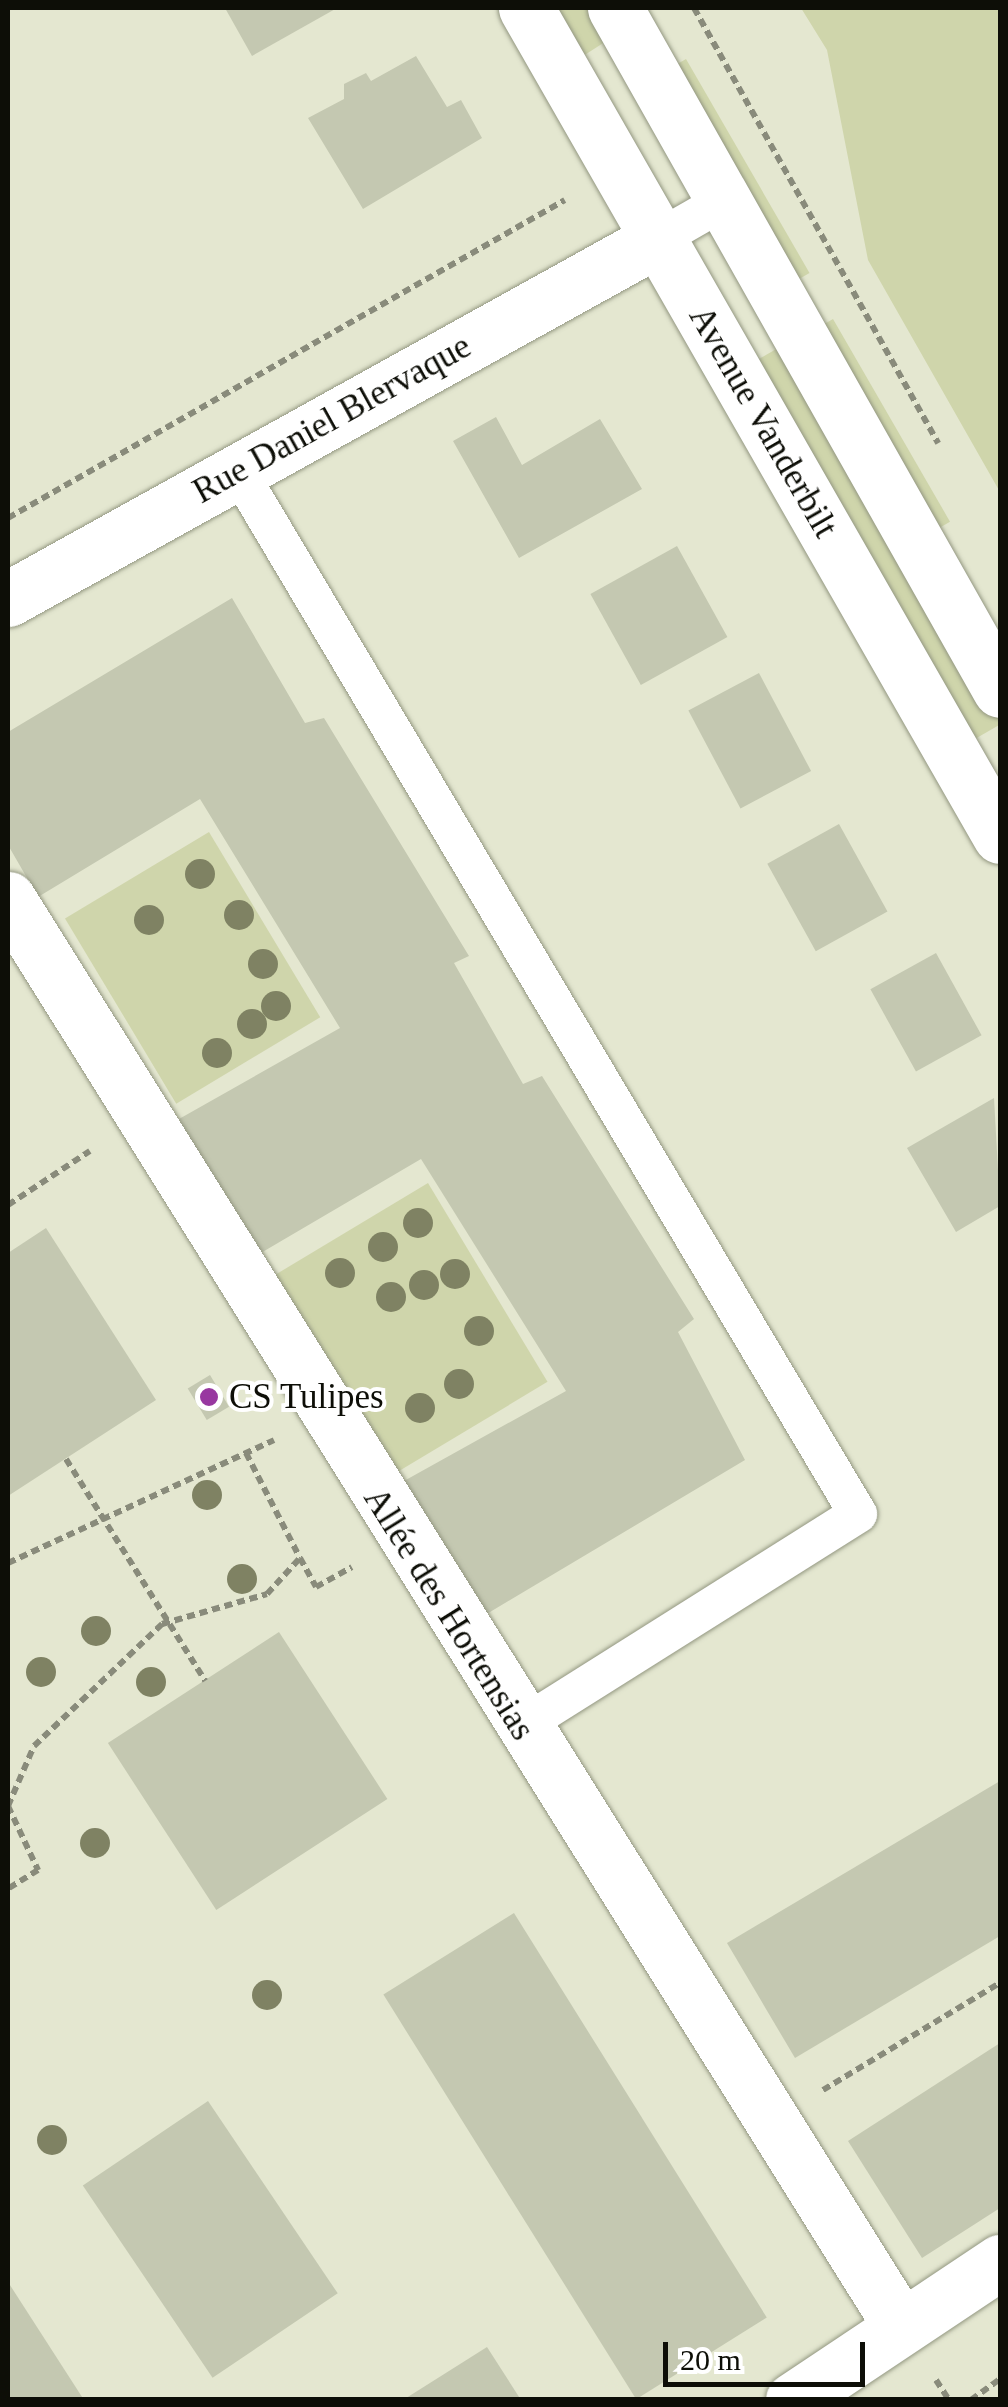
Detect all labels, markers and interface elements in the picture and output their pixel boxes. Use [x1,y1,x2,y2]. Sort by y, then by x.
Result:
street label: Avenue Vanderbilt [680,299,846,545]
street label: Rue Daniel Blervaque [186,325,478,513]
place label: CS Tulipes [229,1376,384,1418]
marker: CS Tulipes [198,1386,220,1408]
street label: Allée des Hortensias [354,1480,544,1748]
scale bar [668,2322,870,2384]
text: 20 m [680,2343,741,2376]

